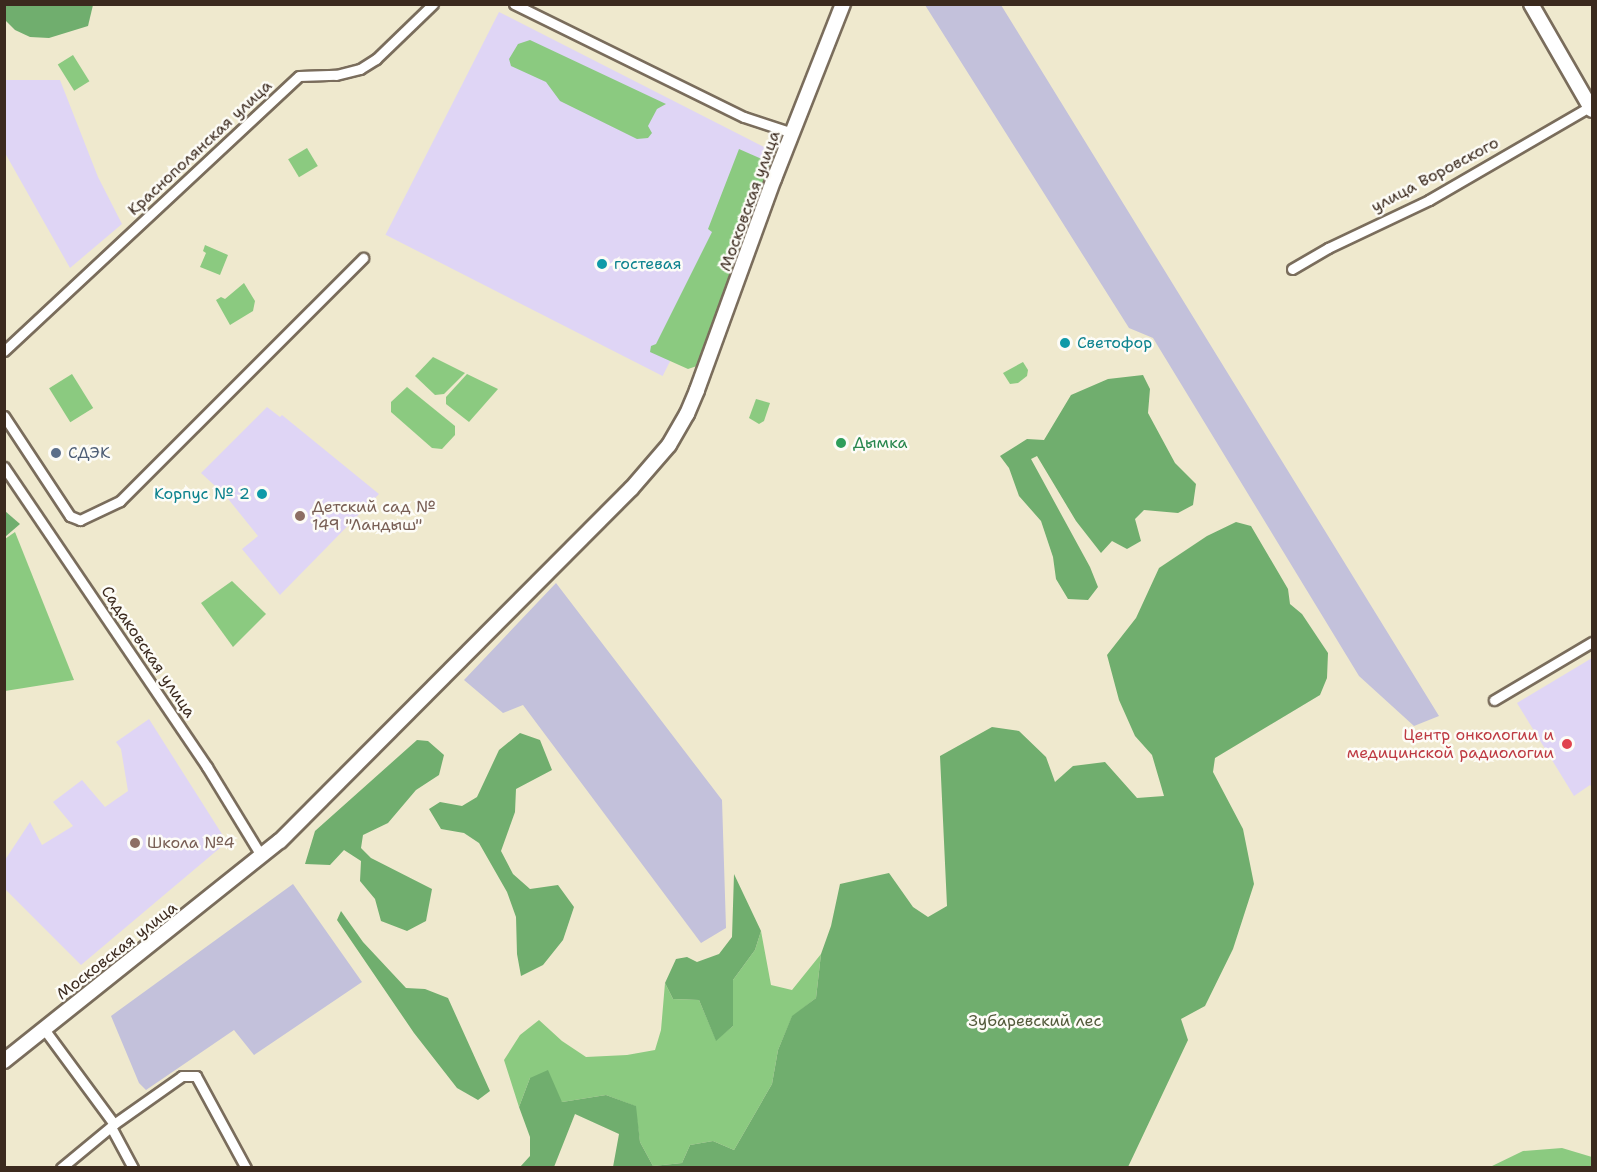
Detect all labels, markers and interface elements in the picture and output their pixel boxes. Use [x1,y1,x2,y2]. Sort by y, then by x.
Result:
street label: Краснополянская улица [124,76,276,220]
street label: Московская улица [716,128,784,274]
street label: улица Воровского [1368,133,1502,217]
place label: гостевая [614,254,681,274]
marker: гостевая [595,257,609,271]
place label: Светофор [1077,333,1152,353]
marker: Светофор [1058,336,1072,350]
place label: Дымка [853,433,907,453]
marker: Дымка [834,436,848,450]
place label: СДЭК [68,443,110,463]
marker: СДЭК [49,446,63,460]
place label: Корпус № 2 [154,484,250,504]
marker: Корпус № 2 [255,487,269,501]
place label: Детский сад № 149 "Ландыш" [312,497,435,535]
marker: Детский сад № 149 "Ландыш" [293,509,307,523]
street label: Садаковская улица [97,583,199,721]
place label: Центр онкологии и медицинской радиологии [1347,725,1554,763]
marker: Центр онкологии и медицинской радиологии [1558,735,1576,753]
place label: Школа №4 [147,833,235,853]
marker: Школа №4 [128,836,142,850]
street label: Московская улица [53,898,181,1004]
park label: Зубаревский лес [969,1011,1101,1031]

